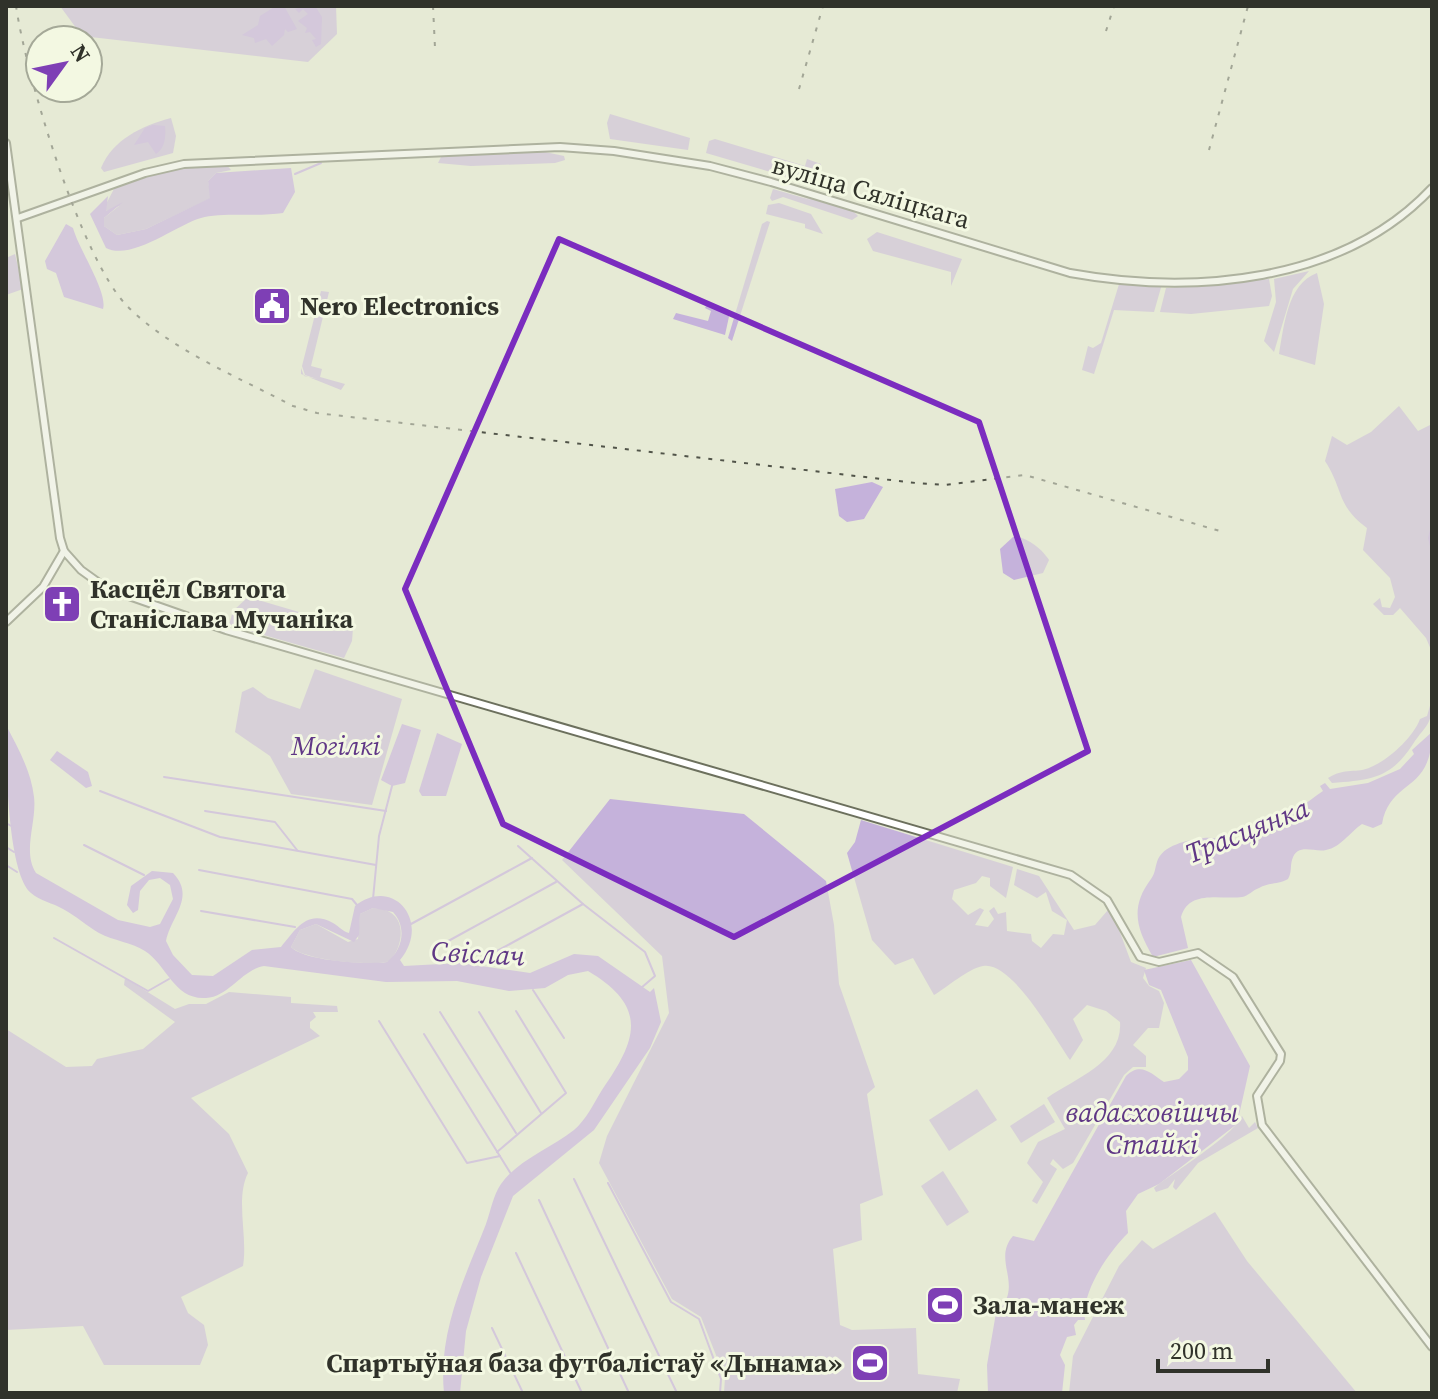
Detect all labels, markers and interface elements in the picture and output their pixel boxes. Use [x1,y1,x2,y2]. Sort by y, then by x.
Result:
north arrow [24,24,104,104]
text: N [64,38,98,68]
street label: вуліца Сяліцкага [768,147,975,238]
public building icon: Nero Electronics [251,285,293,327]
place label: Nero Electronics [300,288,499,324]
place label: Касцёл Святога Станіслава Мучаніка [90,571,353,637]
church icon: Касцёл Святога Станіслава Мучаніка [41,583,83,625]
park label: Могілкі [291,728,380,764]
water label: Трасцянка [1180,788,1315,872]
water label: Свіслач [430,932,526,974]
water label: вадасховішчы Стайкі [1065,1093,1239,1163]
sports icon: Зала-манеж [924,1284,966,1326]
place label: Зала-манеж [973,1287,1125,1323]
scale bar [1158,1323,1268,1373]
text: 200 m [1170,1334,1233,1367]
sports icon: Спартыўная база футбалістаў «Дынама» [849,1342,891,1384]
place label: Спартыўная база футбалістаў «Дынама» [326,1345,842,1381]

